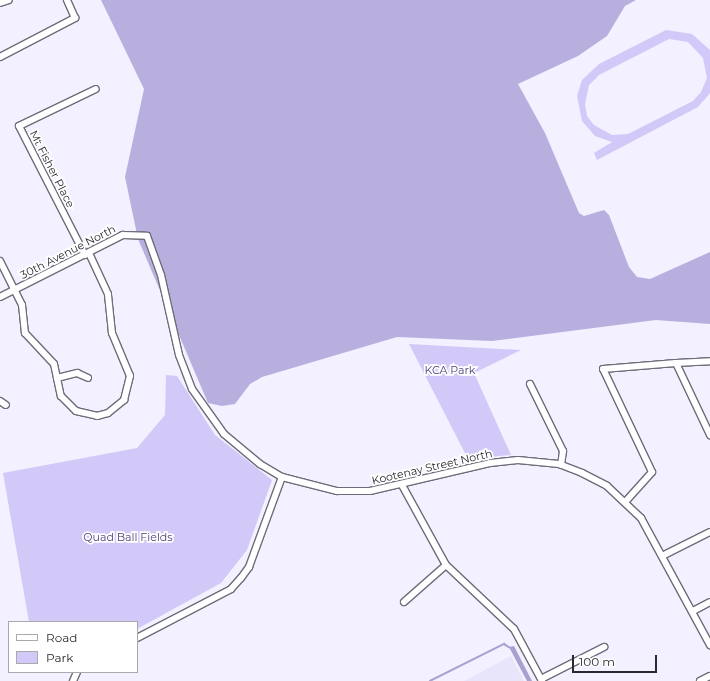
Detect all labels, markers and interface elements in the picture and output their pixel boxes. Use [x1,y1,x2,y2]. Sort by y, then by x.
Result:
street label: Mt Fisher Place [27,128,77,210]
street label: 30th Avenue North [18,222,118,282]
park label: KCA Park [425,363,475,377]
street label: Kootenay Street North [370,447,494,487]
park label: Quad Ball Fields [83,530,173,544]
legend [8,621,138,673]
text: Road [46,630,77,645]
scale bar [574,647,659,673]
text: Park [46,650,73,665]
text: 100 m [579,654,615,669]

